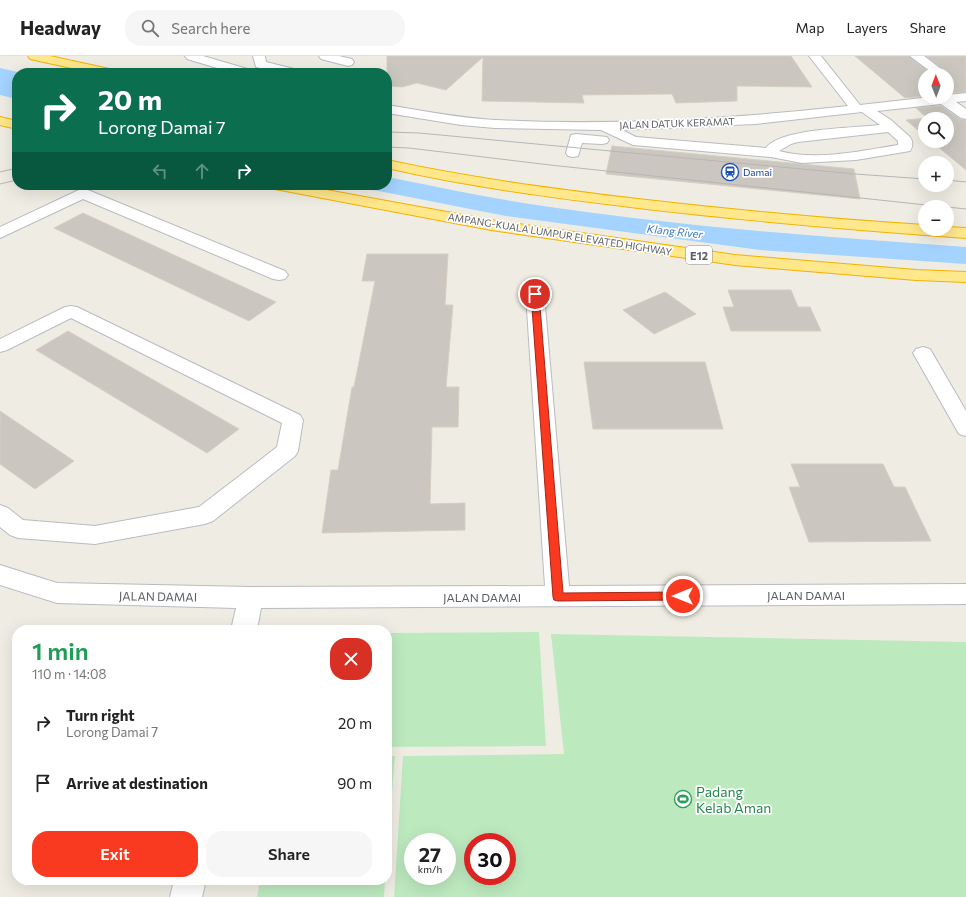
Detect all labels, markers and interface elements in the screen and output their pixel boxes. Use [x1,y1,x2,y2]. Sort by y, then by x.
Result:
search box [125,10,405,46]
text: Headway [20,16,101,39]
icon: search [139,17,161,39]
text: Search here [171,19,251,37]
text: Map [796,19,824,36]
text: Layers [846,19,888,36]
text: Share [910,19,946,36]
north arrow [918,68,954,104]
map controls [918,68,954,236]
text: 20 m [98,82,162,116]
icon: right [32,84,84,136]
button: search [918,112,954,148]
street label: JALAN DATUK KERAMAT [619,115,736,131]
text: Lorong Damai 7 [98,116,226,138]
button: + [918,156,954,192]
icon: left [149,160,171,182]
icon: ahead [191,160,213,182]
icon: right [233,160,255,182]
station icon: Damai [720,162,740,182]
place label: Damai [743,166,772,178]
button: − [918,200,954,236]
street label: AMPANG-KUALA LUMPUR ELEVATED HIGHWAY [447,210,673,258]
water label: Klang River [646,222,704,240]
road number: E12 [686,246,712,264]
pin [518,277,552,311]
icon: arrive [524,283,546,305]
position arrow [662,575,704,617]
street label: JALAN DAMAI [119,588,197,605]
street label: JALAN DAMAI [767,588,845,603]
street label: JALAN DAMAI [443,590,521,605]
text: 1 min [32,636,89,665]
button: close [330,638,372,680]
text: 110 m · 14:08 [32,666,106,682]
text: Turn right [66,706,135,724]
icon: right [32,712,54,734]
text: 20 m [338,714,372,732]
text: Lorong Damai 7 [66,724,158,740]
icon: arrive [32,772,54,794]
text: Arrive at destination [66,774,208,792]
text: 90 m [337,774,372,792]
place label: Padang Kelab Aman [696,783,771,816]
sports icon: Padang Kelab Aman [673,789,693,809]
button: Exit [32,831,198,877]
button: Share [206,831,372,877]
speed limit sign: 30 [464,833,516,885]
text: 27 [419,842,441,866]
text: km/h [418,863,442,875]

